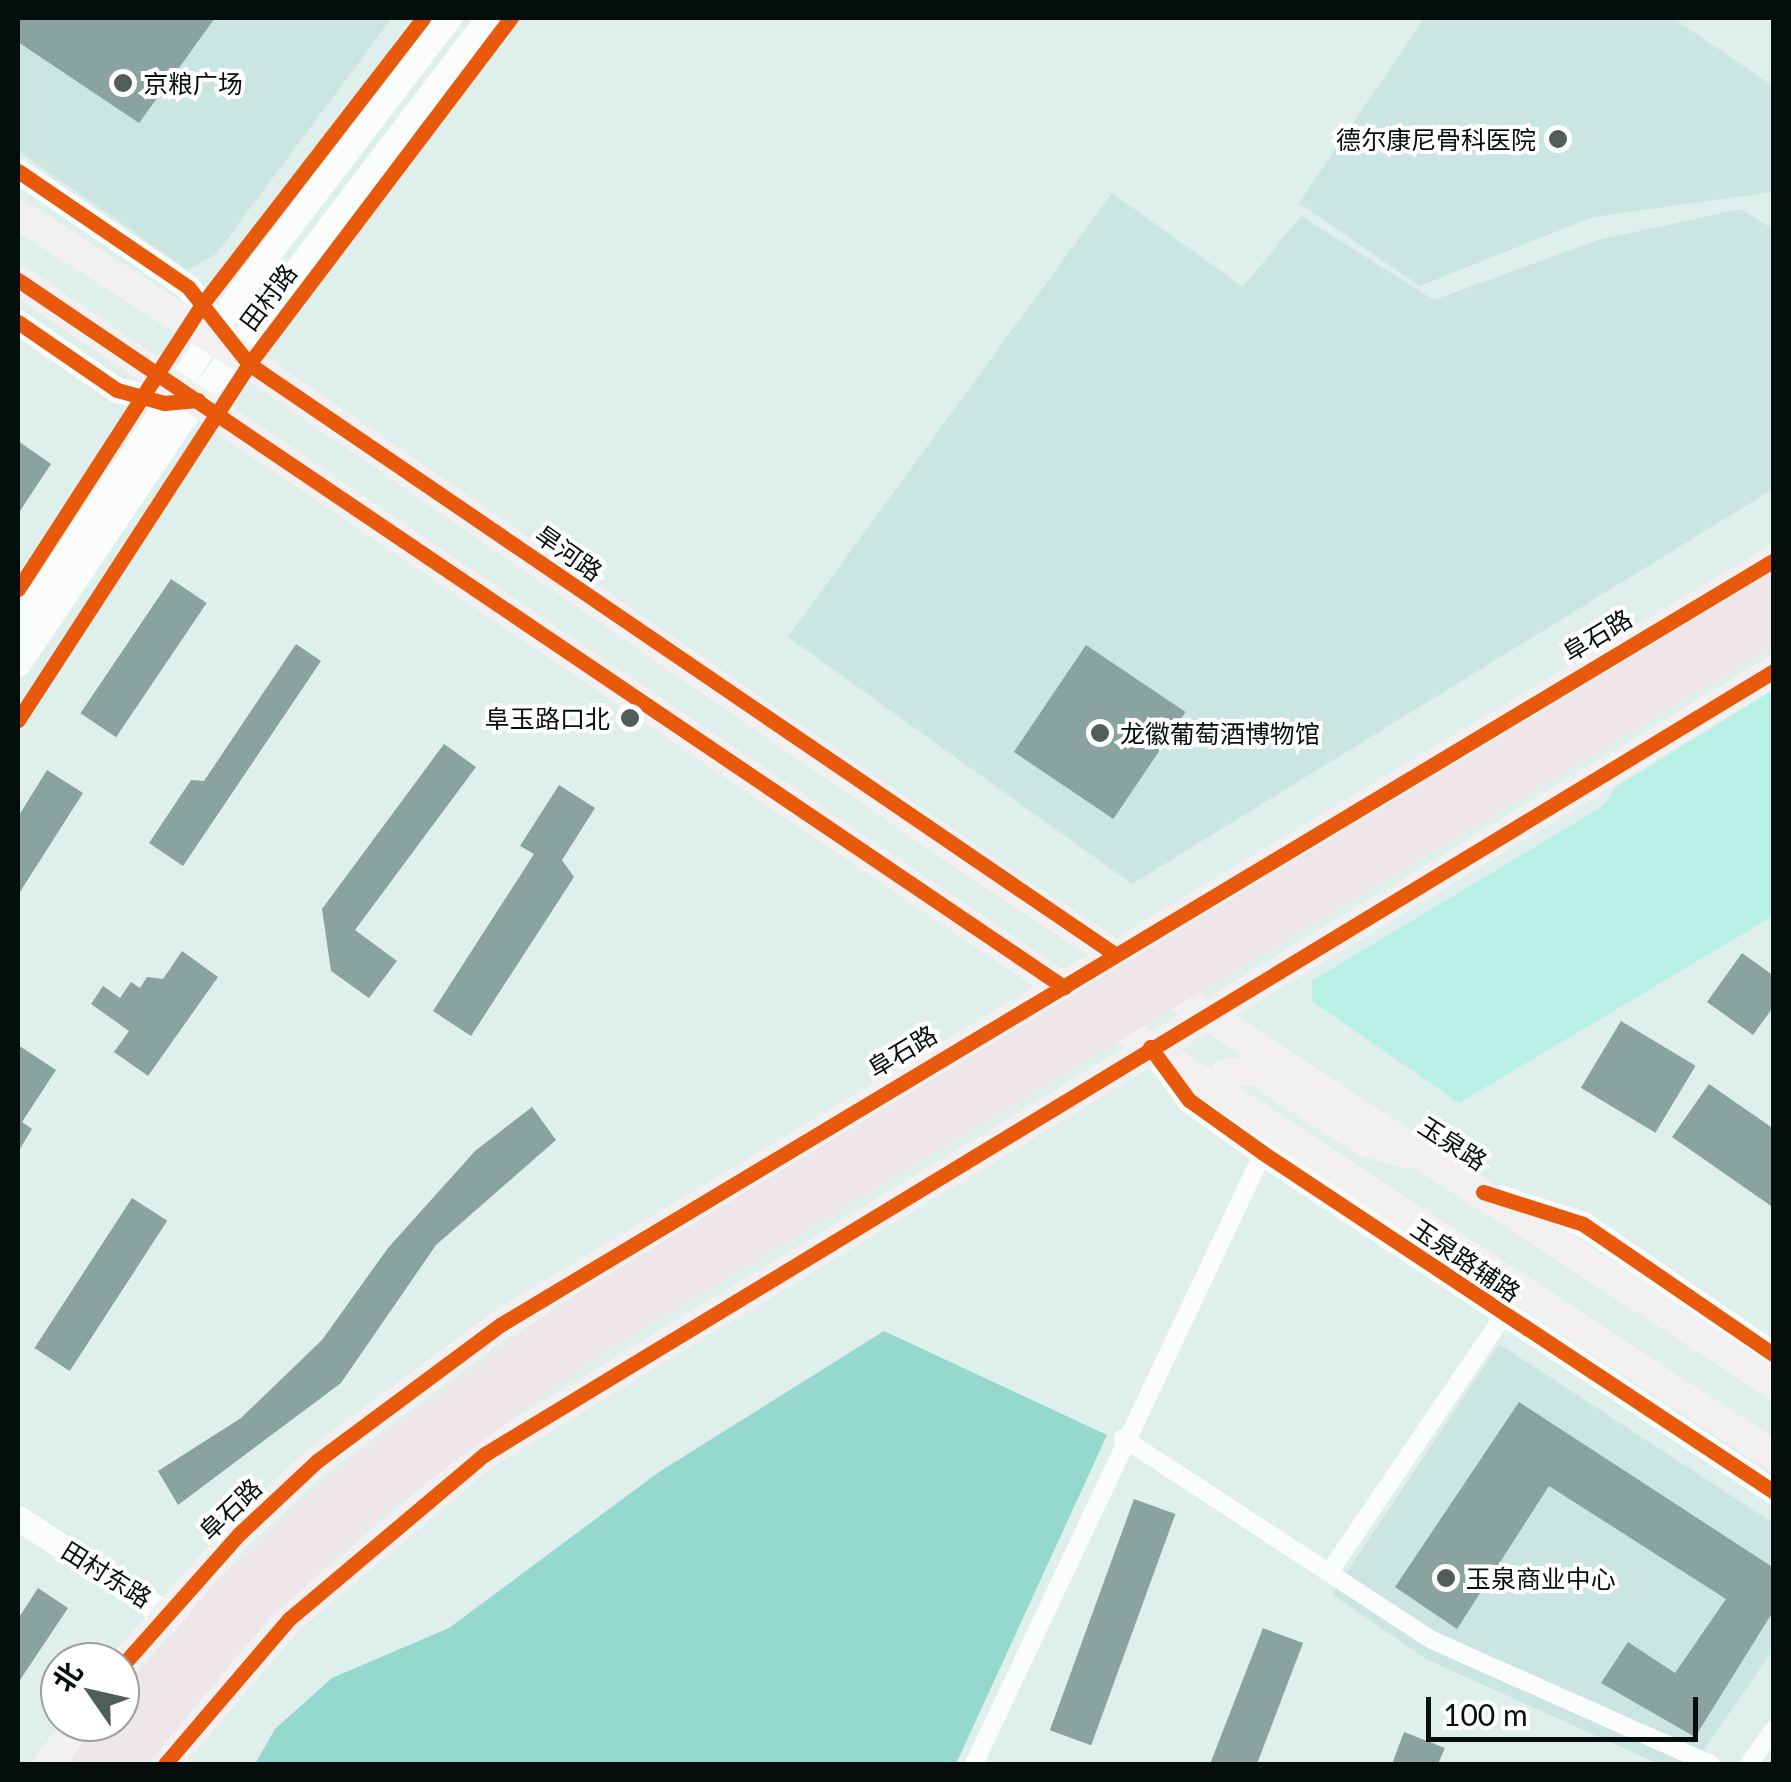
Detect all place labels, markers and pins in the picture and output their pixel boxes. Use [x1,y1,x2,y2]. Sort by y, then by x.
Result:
place label: 京粮广场 [143,68,243,98]
marker: 京粮广场 [112,72,134,94]
place label: 德尔康尼骨科医院 [1336,124,1536,154]
marker: 德尔康尼骨科医院 [1545,126,1571,152]
place label: 阜玉路口北 [485,703,610,733]
marker: 阜玉路口北 [619,707,641,729]
place label: 龙徽葡萄酒博物馆 [1120,718,1320,748]
marker: 龙徽葡萄酒博物馆 [1089,722,1111,744]
place label: 玉泉商业中心 [1466,1563,1616,1593]
marker: 玉泉商业中心 [1435,1567,1457,1589]

